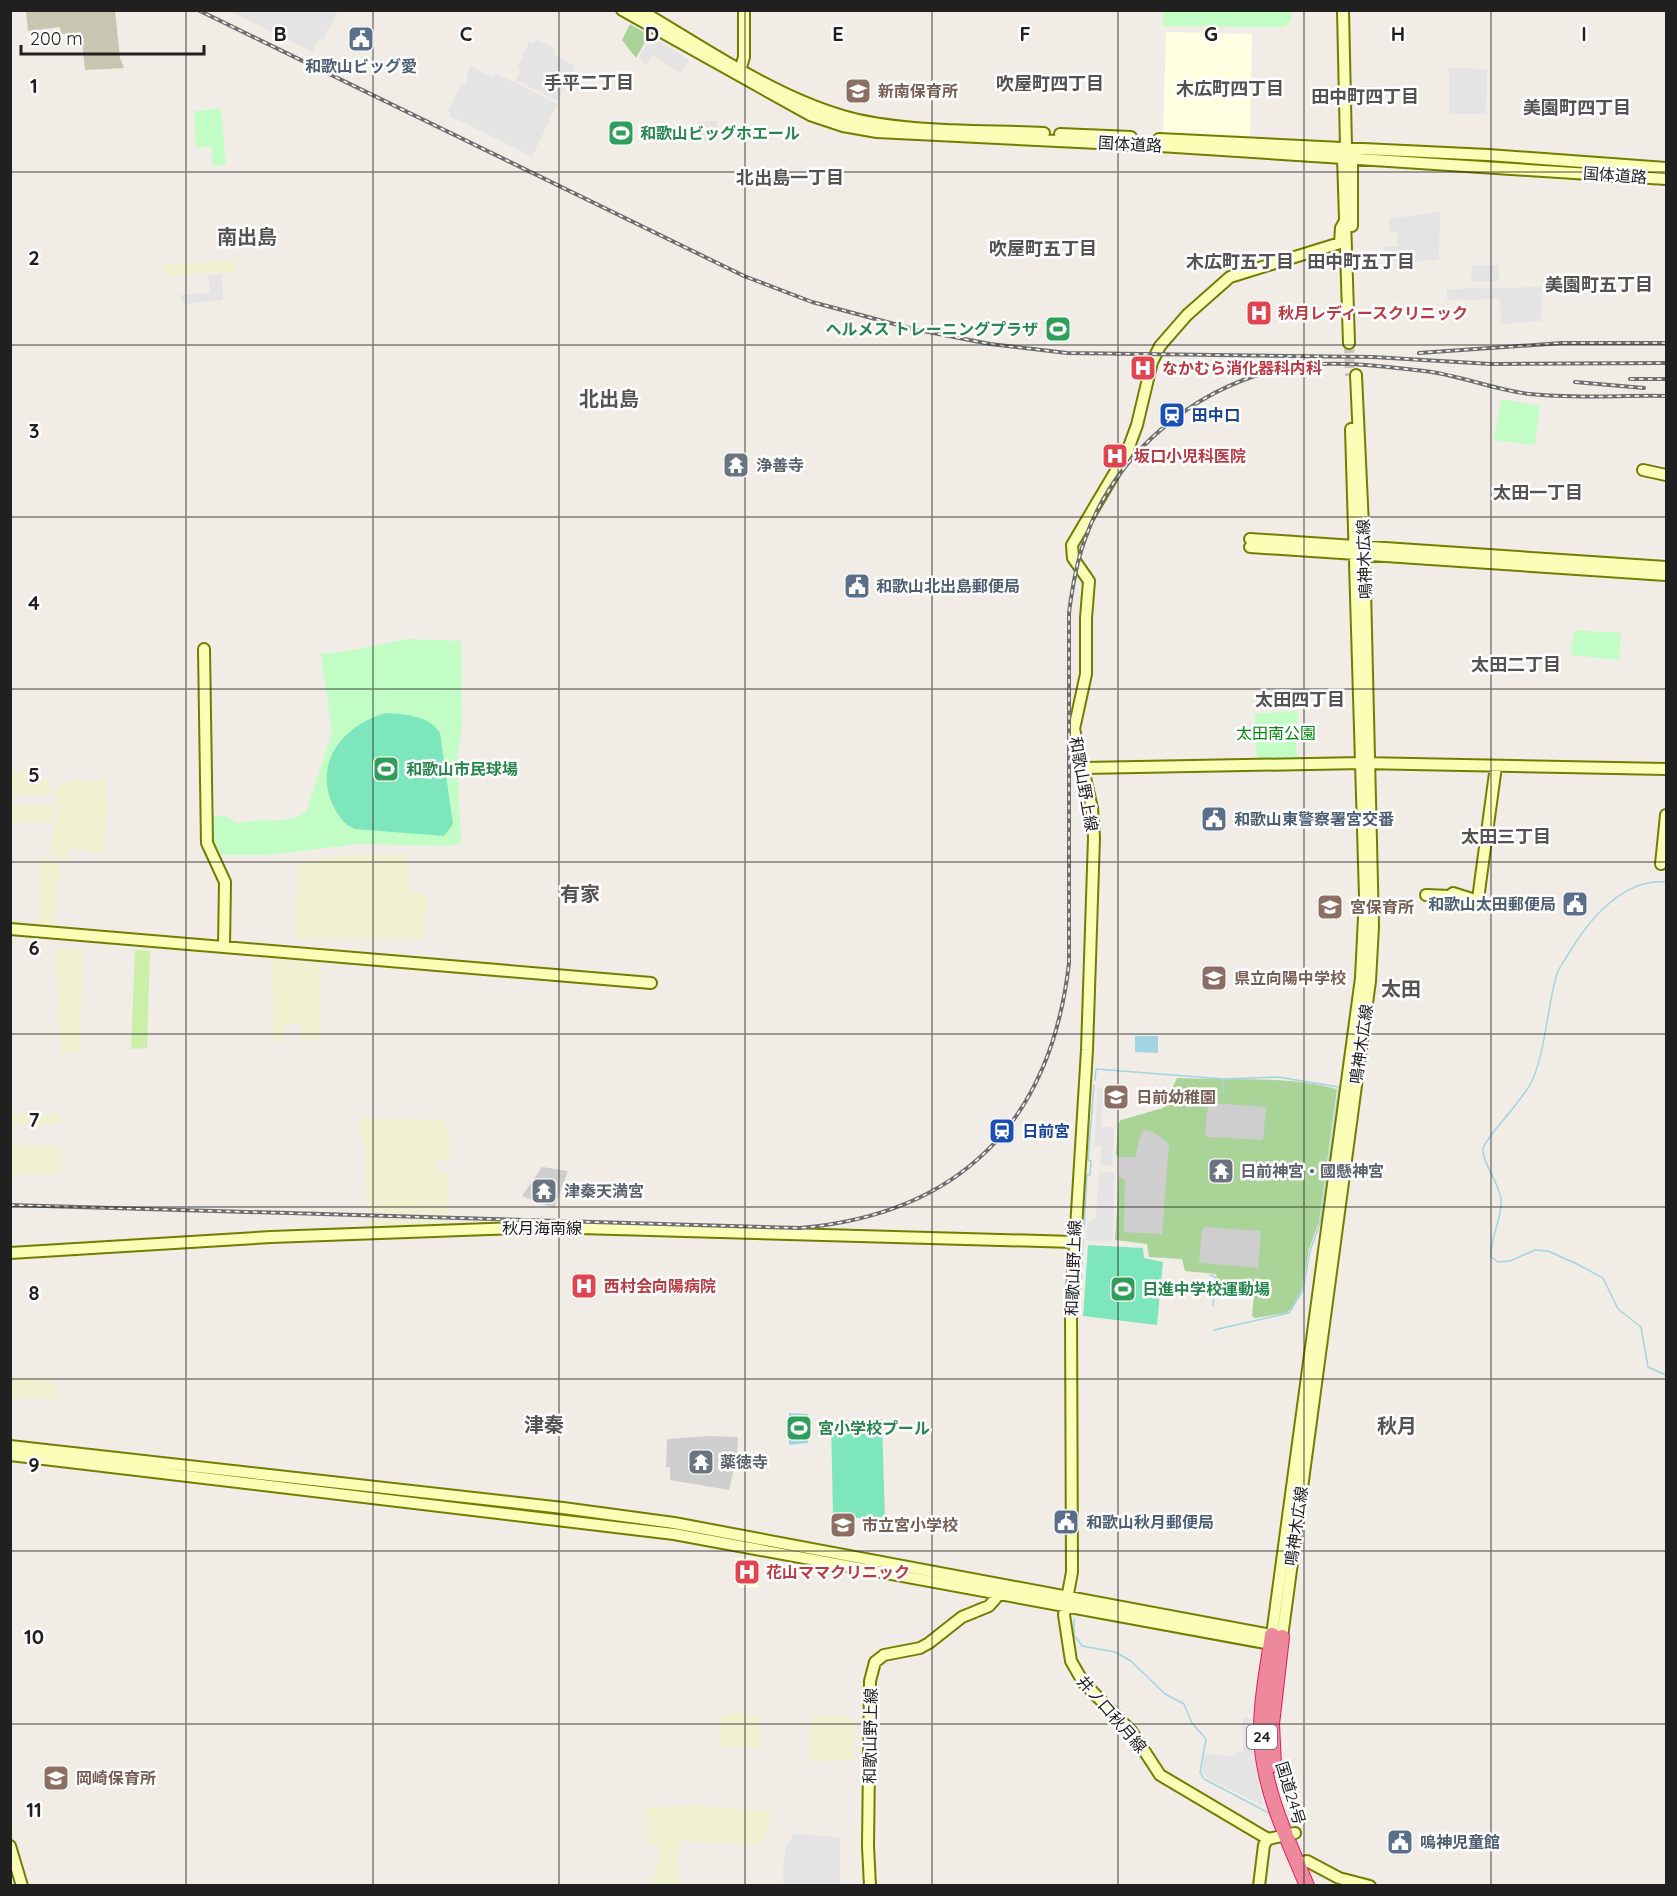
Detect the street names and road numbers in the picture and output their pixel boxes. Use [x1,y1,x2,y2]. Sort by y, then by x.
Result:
street label: 国体道路 [1098,132,1162,156]
street label: 国体道路 [1582,163,1648,187]
street label: 鳴神木広線 [1353,519,1375,599]
street label: 和歌山野上線 [1066,735,1102,833]
street label: 鳴神木広線 [1346,1003,1376,1085]
street label: 秋月海南線 [502,1218,582,1238]
street label: 和歌山野上線 [1061,1220,1085,1316]
street label: 鳴神木広線 [1281,1485,1311,1567]
street label: 井ノ口秋月線 [1073,1671,1151,1757]
street label: 和歌山野上線 [859,1688,881,1784]
road number: 24 [1247,1725,1277,1749]
street label: 国道24号 [1272,1759,1310,1827]

